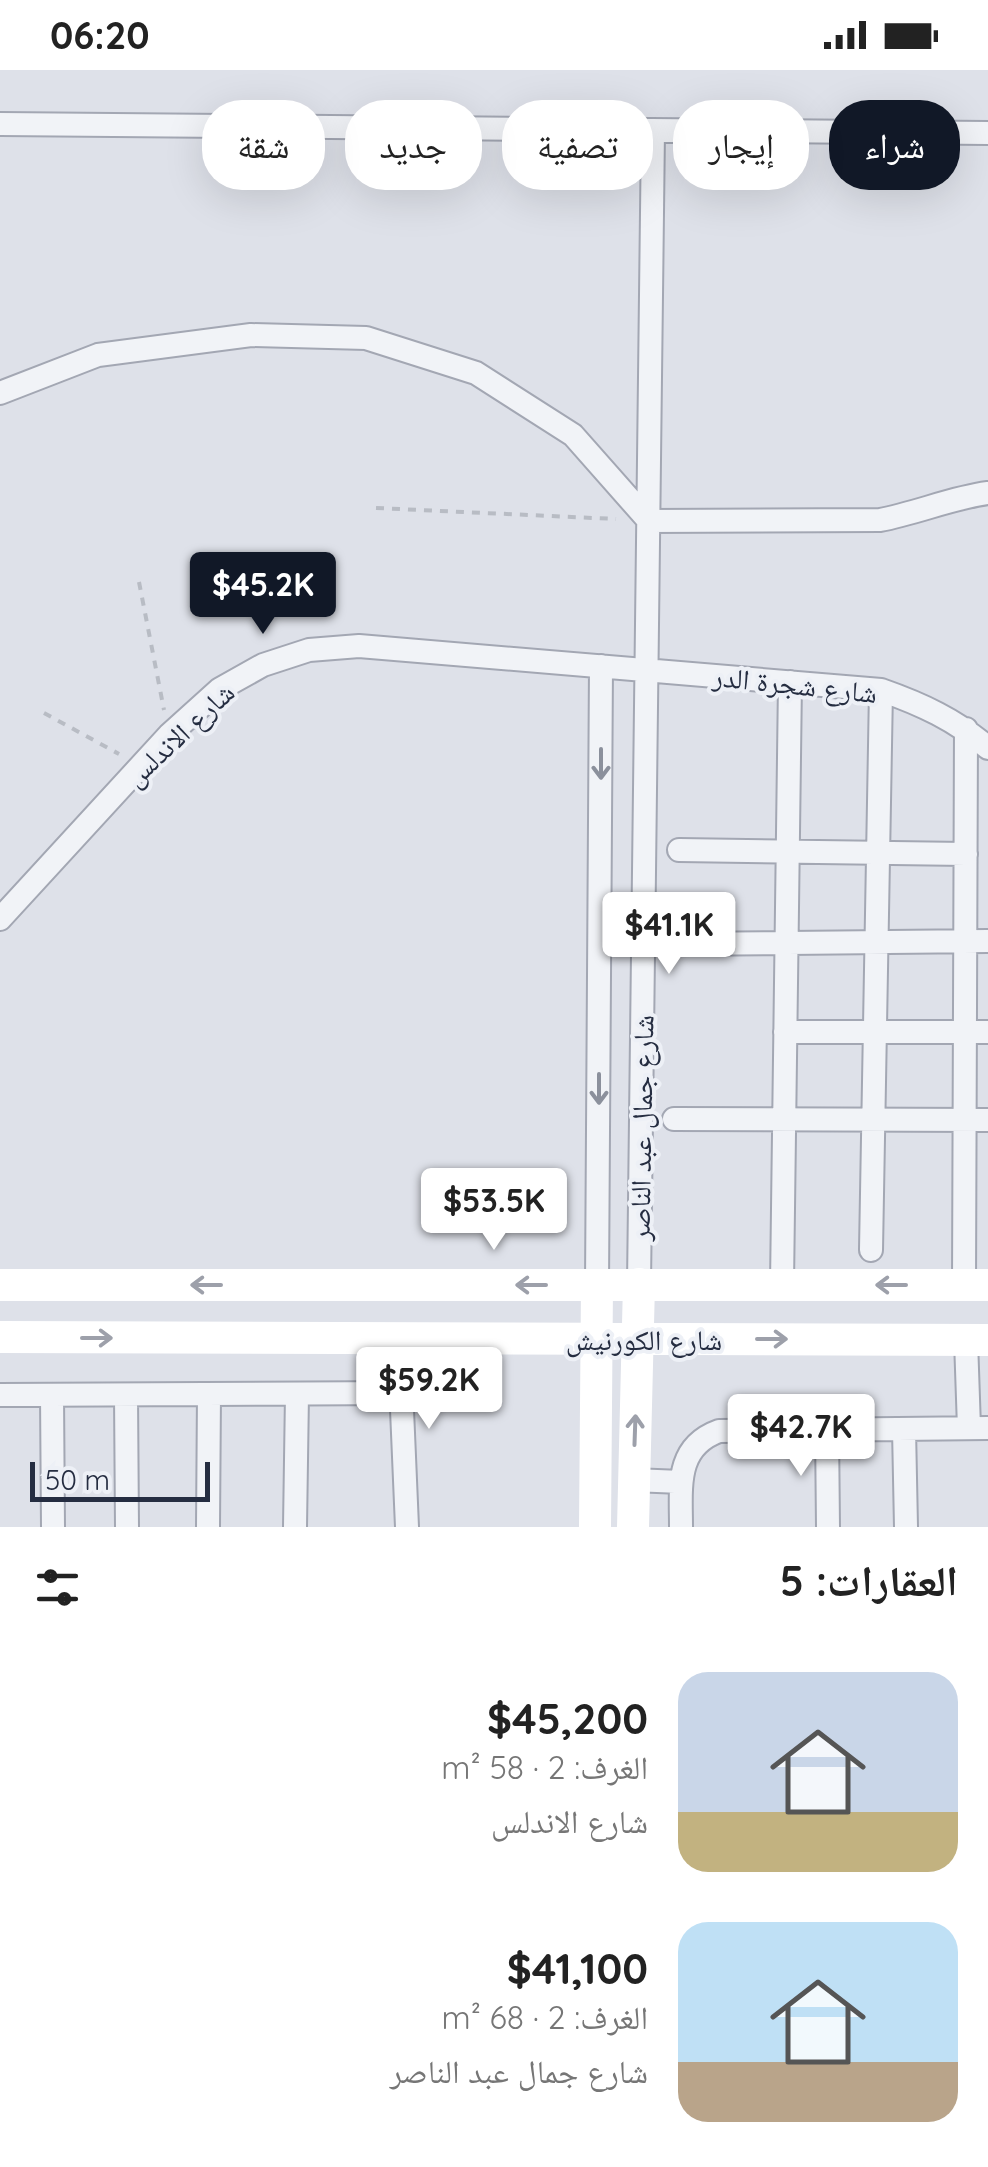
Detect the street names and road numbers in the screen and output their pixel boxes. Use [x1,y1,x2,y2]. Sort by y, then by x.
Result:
street label: شارع شجرة الدر [710,658,879,711]
street label: شارع الاندلس [117,674,242,794]
street label: شارع جمال عبد الناصر [622,1015,661,1242]
street label: شارع الكورنيش [566,1322,722,1358]

